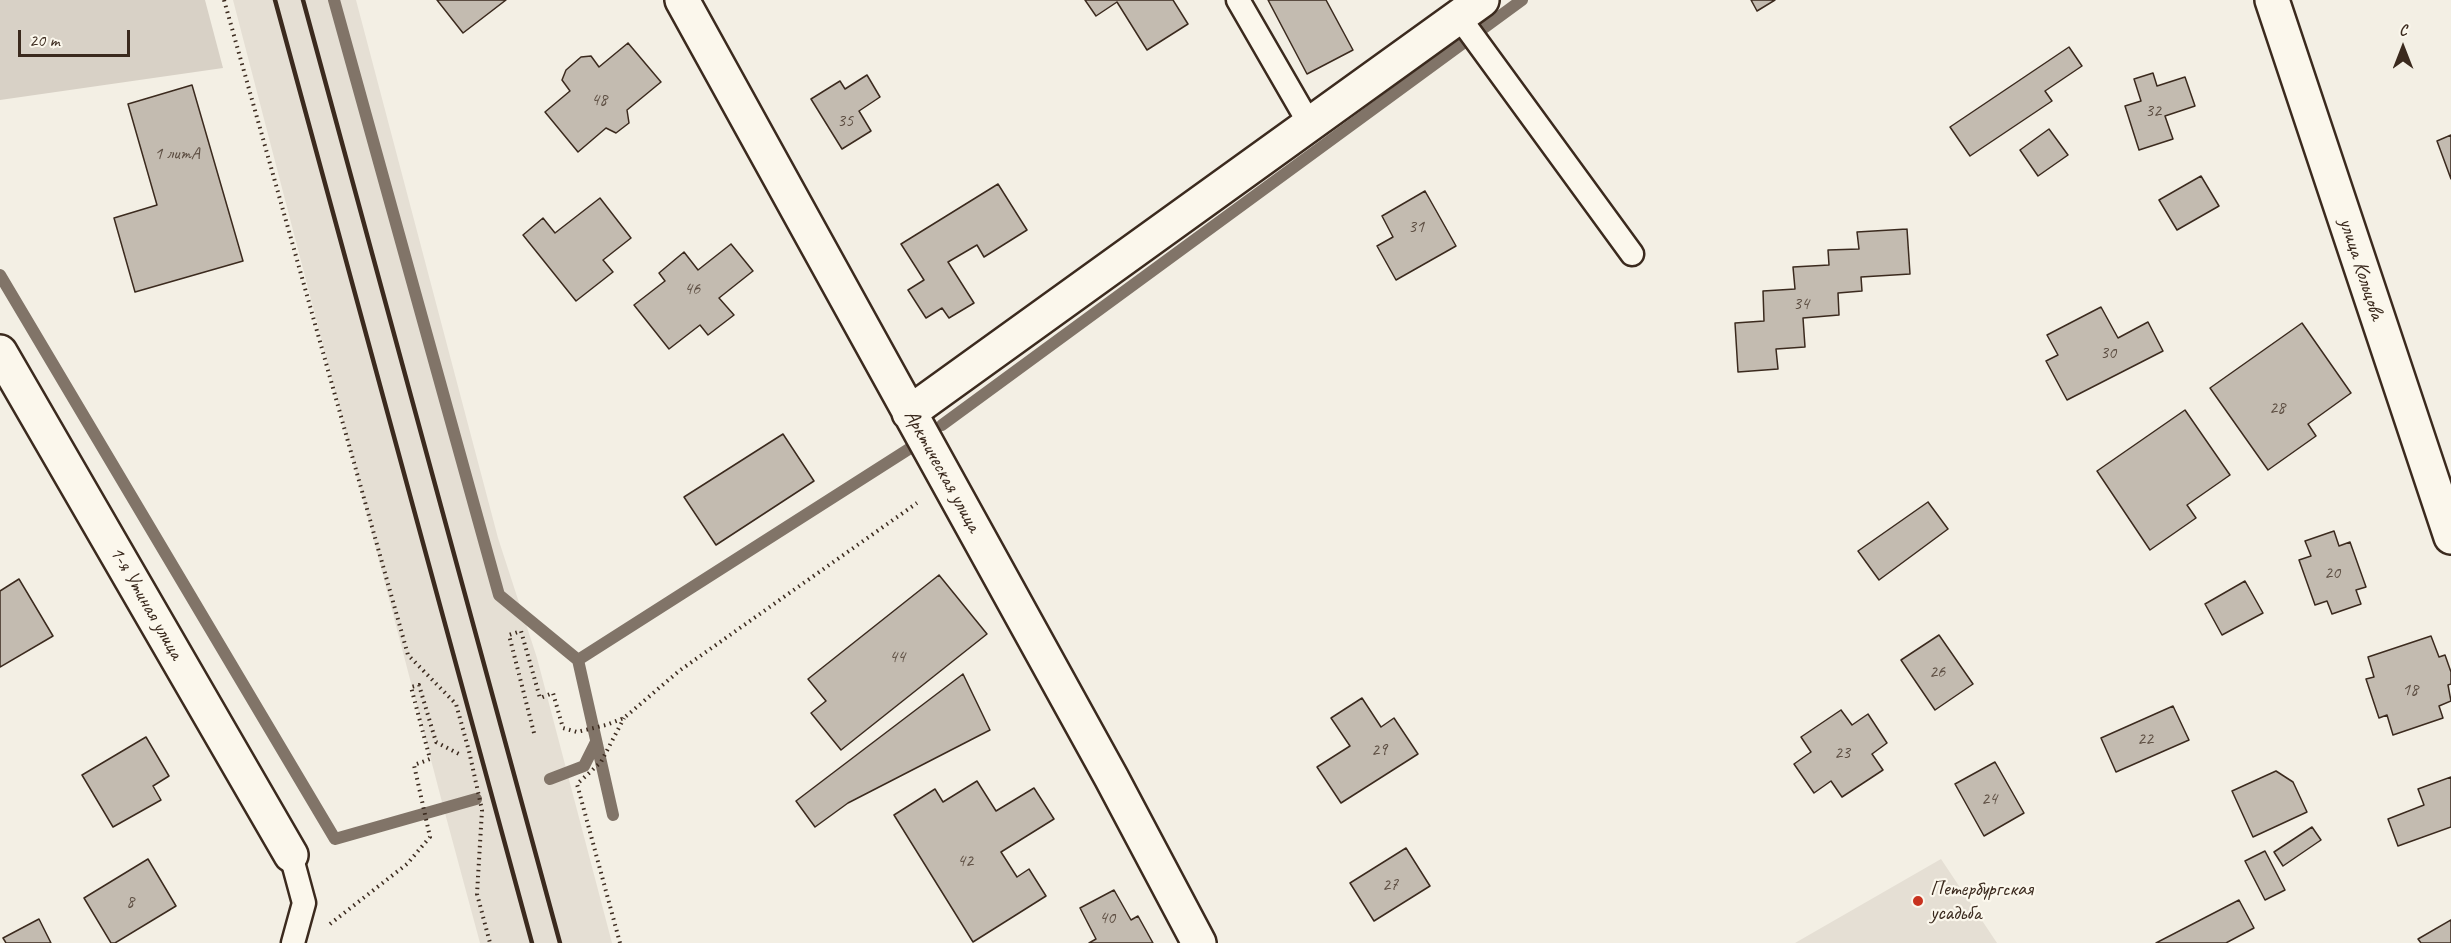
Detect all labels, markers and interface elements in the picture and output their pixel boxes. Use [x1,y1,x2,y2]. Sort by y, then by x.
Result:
scale bar [21,18,134,56]
north arrow [2373,18,2433,78]
text: С [2399,20,2407,40]
text: 20 m [29,29,60,51]
house number: 48 [591,89,607,111]
house number: 32 [2145,100,2161,122]
house number: 35 [837,110,853,132]
house number: 1 литА [154,143,200,165]
street label: улица Кольцова [2333,215,2389,323]
house number: 31 [1408,216,1424,238]
house number: 46 [684,278,700,300]
house number: 34 [1793,293,1809,315]
house number: 30 [2100,342,2116,364]
house number: 28 [2269,397,2285,419]
street label: Арктическая улица [898,405,986,537]
street label: 1-я Утиная улица [103,542,189,664]
house number: 20 [2324,562,2340,584]
house number: 44 [889,646,905,668]
house number: 26 [1929,661,1945,683]
house number: 18 [2402,679,2418,701]
house number: 22 [2137,728,2153,750]
house number: 29 [1371,739,1387,761]
house number: 23 [1834,742,1850,764]
house number: 24 [1981,788,1997,810]
house number: 42 [957,850,973,872]
house number: 27 [1382,874,1398,896]
place label: Петербургская усадьба [1930,876,2033,926]
house number: 8 [126,891,134,913]
marker: Петербургская усадьба [1911,894,1925,908]
house number: 40 [1099,907,1115,929]

